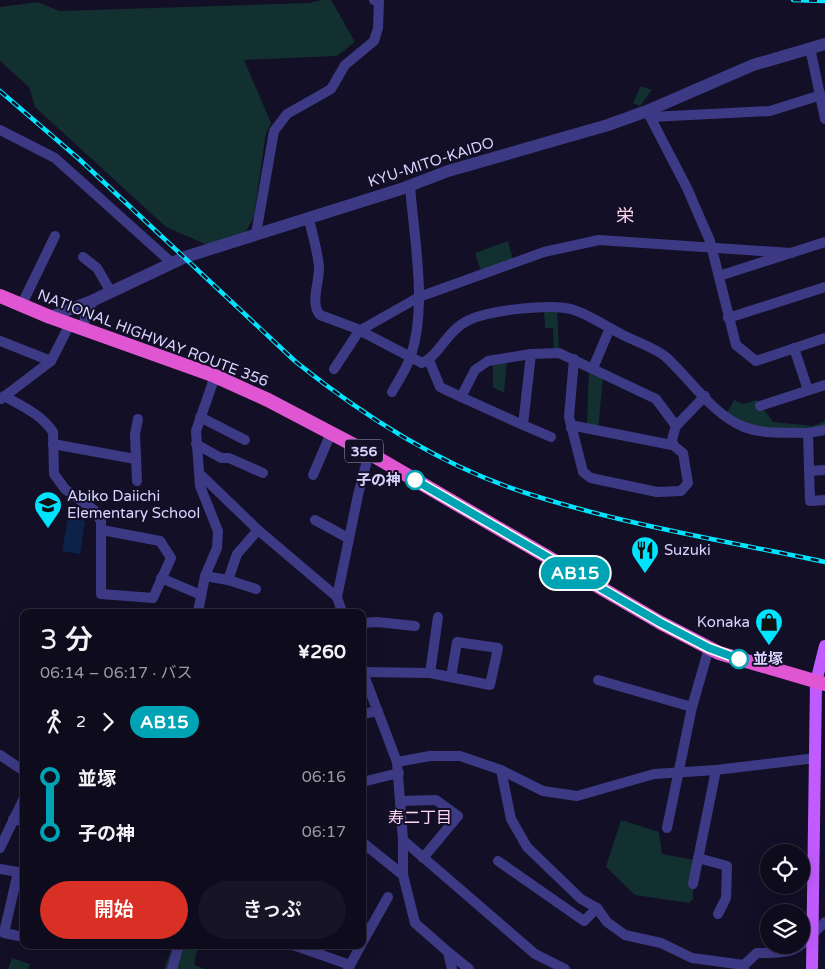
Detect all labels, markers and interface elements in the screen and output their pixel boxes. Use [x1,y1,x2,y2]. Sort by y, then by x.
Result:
street label: KYU-MITO-KAIDO [366,133,496,191]
district label: 栄 [616,205,634,227]
street label: NATIONAL HIGHWAY ROUTE 356 [35,286,271,390]
road number: 356 [345,440,383,462]
marker: 子の神 [405,470,425,490]
place label: 子の神 [356,471,401,489]
place label: Abiko Daiichi Elementary School [67,487,200,522]
school or university icon: Abiko Daiichi Elementary School [33,490,63,529]
restaurant icon: Suzuki [630,535,660,574]
place label: Suzuki [664,541,711,559]
line badge: AB15 [540,557,610,589]
text: AB15 [551,562,599,584]
shop icon: Konaka [754,607,784,646]
place label: Konaka [697,613,750,631]
text: 3 分 [40,623,93,657]
text: ¥260 [298,641,346,663]
marker: 並塚 [729,649,749,669]
place label: 並塚 [753,650,783,668]
text: 06:14 – 06:17 · バス [40,663,192,683]
icon: walk [40,708,68,736]
icon: forward [94,708,122,736]
text: AB15 [140,711,189,733]
text: 2 [76,712,86,732]
text: 06:16 [302,767,346,787]
text: 並塚 [78,768,116,790]
district label: 寿二丁目 [388,808,452,828]
text: 06:17 [302,822,346,842]
text: 子の神 [78,823,135,845]
map controls [760,844,810,954]
button: locate [760,844,810,894]
button: 開始 [40,881,188,939]
button: きっぷ [198,881,346,939]
button: layers [760,904,810,954]

